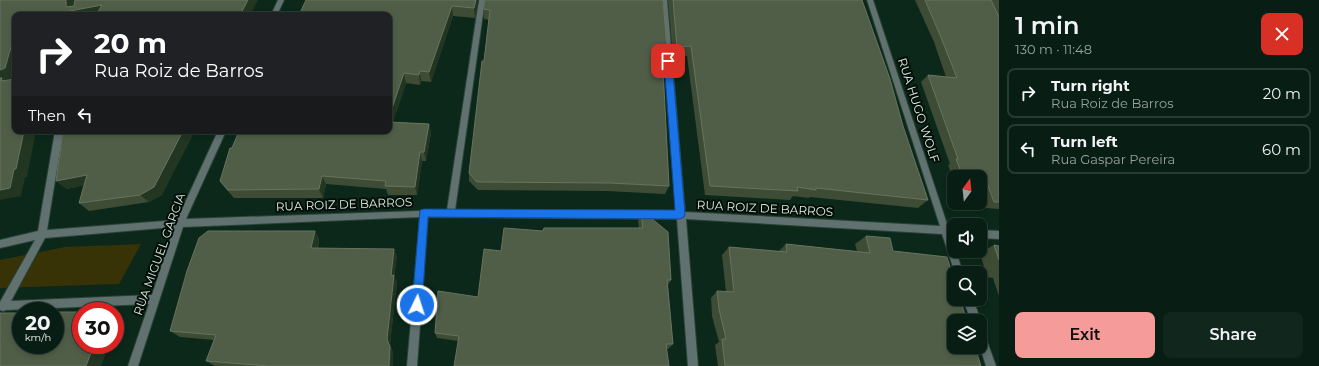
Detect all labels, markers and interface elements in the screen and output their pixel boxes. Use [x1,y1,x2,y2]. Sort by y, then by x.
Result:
text: 1 min [1015,11,1079,40]
button: close [1261,13,1303,55]
text: 20 m [94,26,167,60]
icon: right [28,28,80,80]
text: 130 m · 11:48 [1015,41,1092,57]
pin [651,44,685,78]
icon: arrive [657,50,679,72]
street label: RUA HUGO WOLF [895,56,943,165]
text: Rua Roiz de Barros [94,60,264,82]
text: Turn right [1051,76,1130,95]
icon: right [1017,82,1039,104]
text: 20 m [1263,84,1301,103]
text: Rua Roiz de Barros [1051,95,1174,111]
icon: left [74,104,96,126]
text: Then [28,106,66,125]
text: Turn left [1051,132,1118,151]
icon: left [1017,138,1039,160]
text: 60 m [1262,140,1301,159]
text: Rua Gaspar Pereira [1051,151,1175,167]
north arrow [947,170,987,210]
map controls [947,170,987,354]
street label: RUA MIGUEL GARCIA [130,190,188,317]
street label: RUA ROIZ DE BARROS [275,194,413,214]
street label: RUA ROIZ DE BARROS [696,197,834,219]
button: sound [947,218,987,258]
button: search [947,266,987,306]
position arrow [396,284,438,326]
speed limit sign: 30 [72,302,124,354]
text: 20 [25,311,51,335]
button: Exit [1015,312,1155,358]
button: Share [1163,312,1303,358]
button: layers [947,314,987,354]
text: km/h [25,331,51,344]

